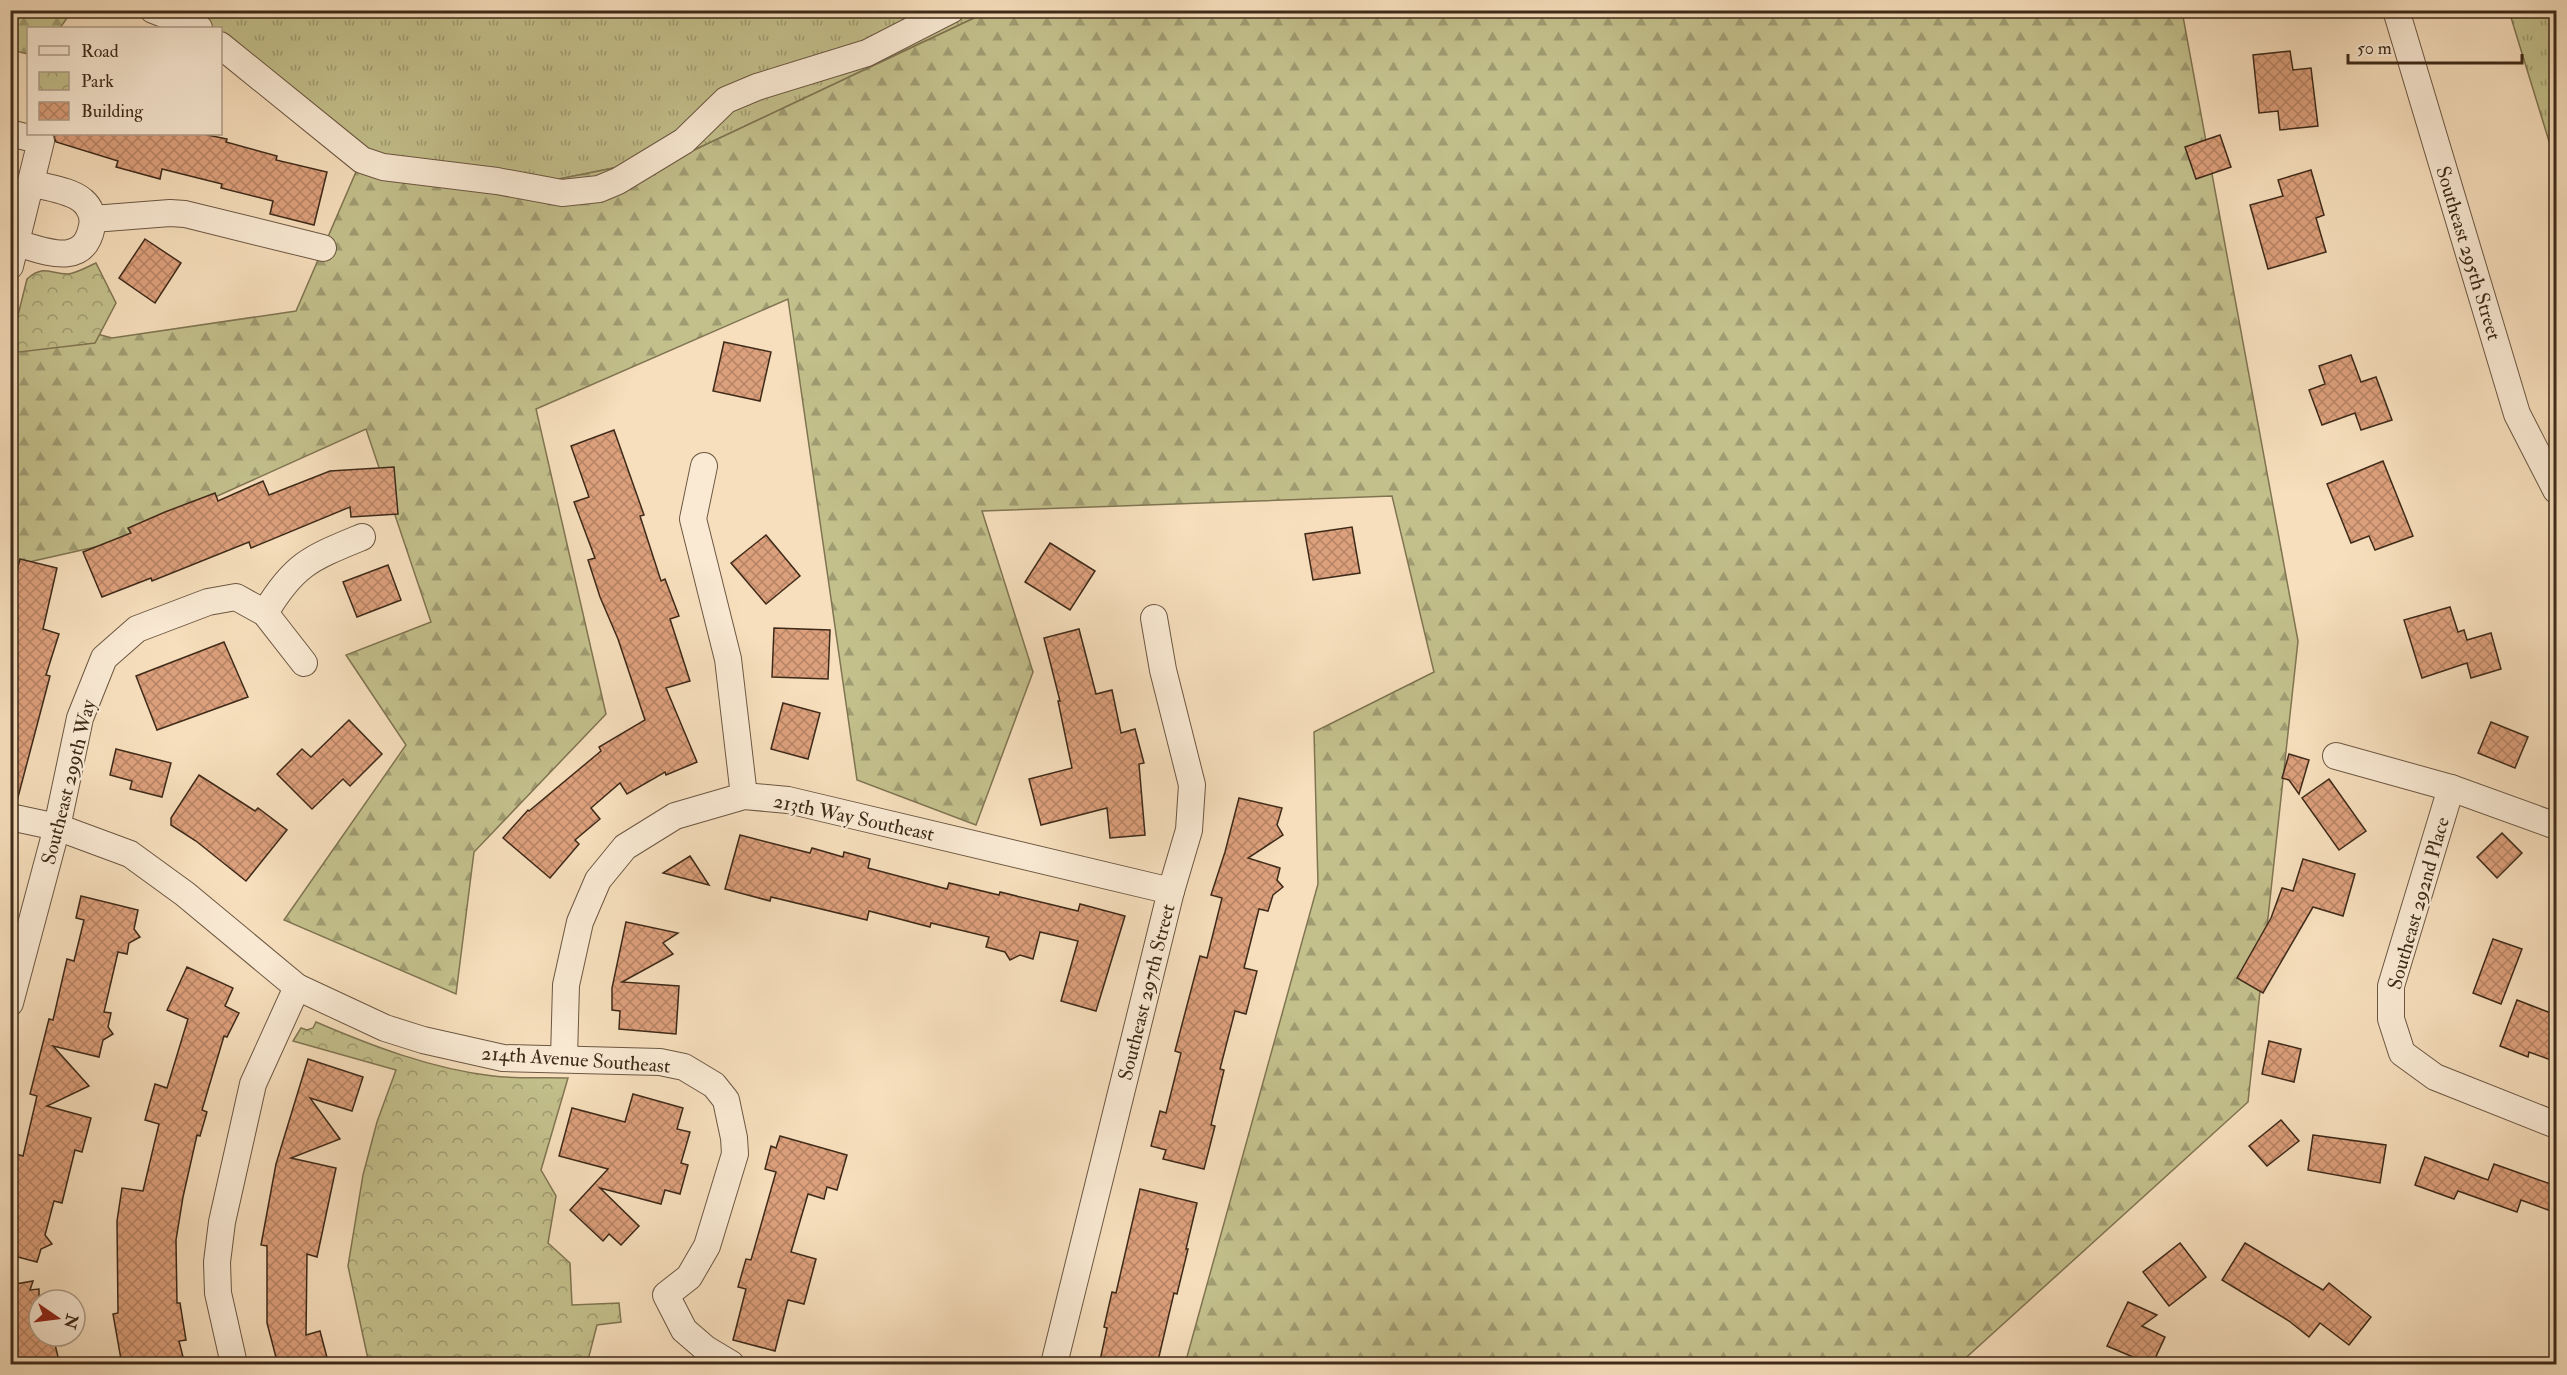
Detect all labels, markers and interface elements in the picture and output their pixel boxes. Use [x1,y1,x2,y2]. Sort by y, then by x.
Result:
legend [27,27,222,135]
scale bar [2348,27,2522,65]
text: 50 m [2357,37,2392,60]
text: Road [81,40,119,63]
text: Park [81,70,114,93]
text: Building [81,100,144,123]
street label: Southeast 295th Street [2430,163,2507,344]
street label: Southeast 299th Way [36,696,101,867]
street label: 213th Way Southeast [771,788,937,847]
street label: Southeast 292nd Place [2382,814,2455,992]
street label: Southeast 297th Street [1112,901,1181,1083]
street label: 214th Avenue Southeast [481,1040,672,1079]
north arrow [27,1288,87,1348]
text: N [59,1311,82,1331]

